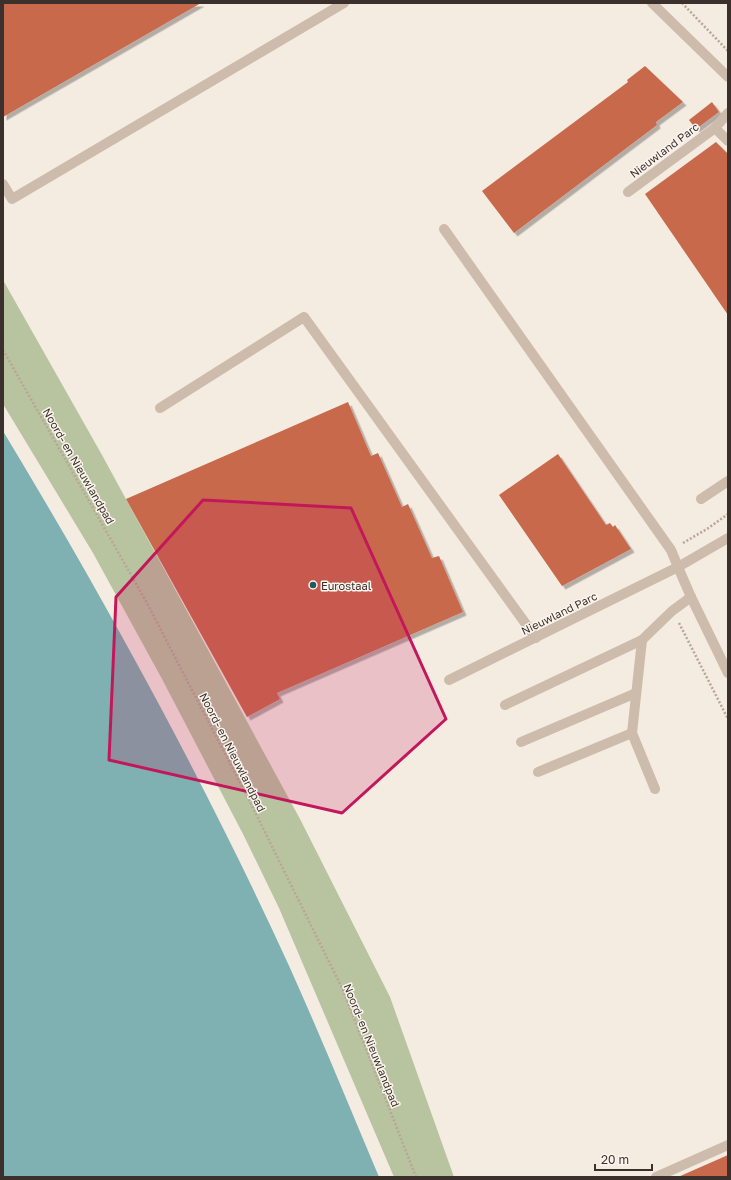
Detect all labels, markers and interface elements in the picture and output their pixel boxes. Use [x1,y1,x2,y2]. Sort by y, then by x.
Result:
street label: Nieuwland Parc [627,120,701,180]
street label: Noord- en Nieuwlandpad [40,406,118,526]
place label: Eurostaal [321,579,372,592]
marker: Eurostaal [308,580,318,590]
street label: Nieuwland Parc [519,589,599,637]
street label: Noord- en Nieuwlandpad [197,690,269,814]
street label: Noord- en Nieuwlandpad [341,982,403,1108]
scale bar [595,1146,652,1172]
text: 20 m [601,1152,629,1167]

